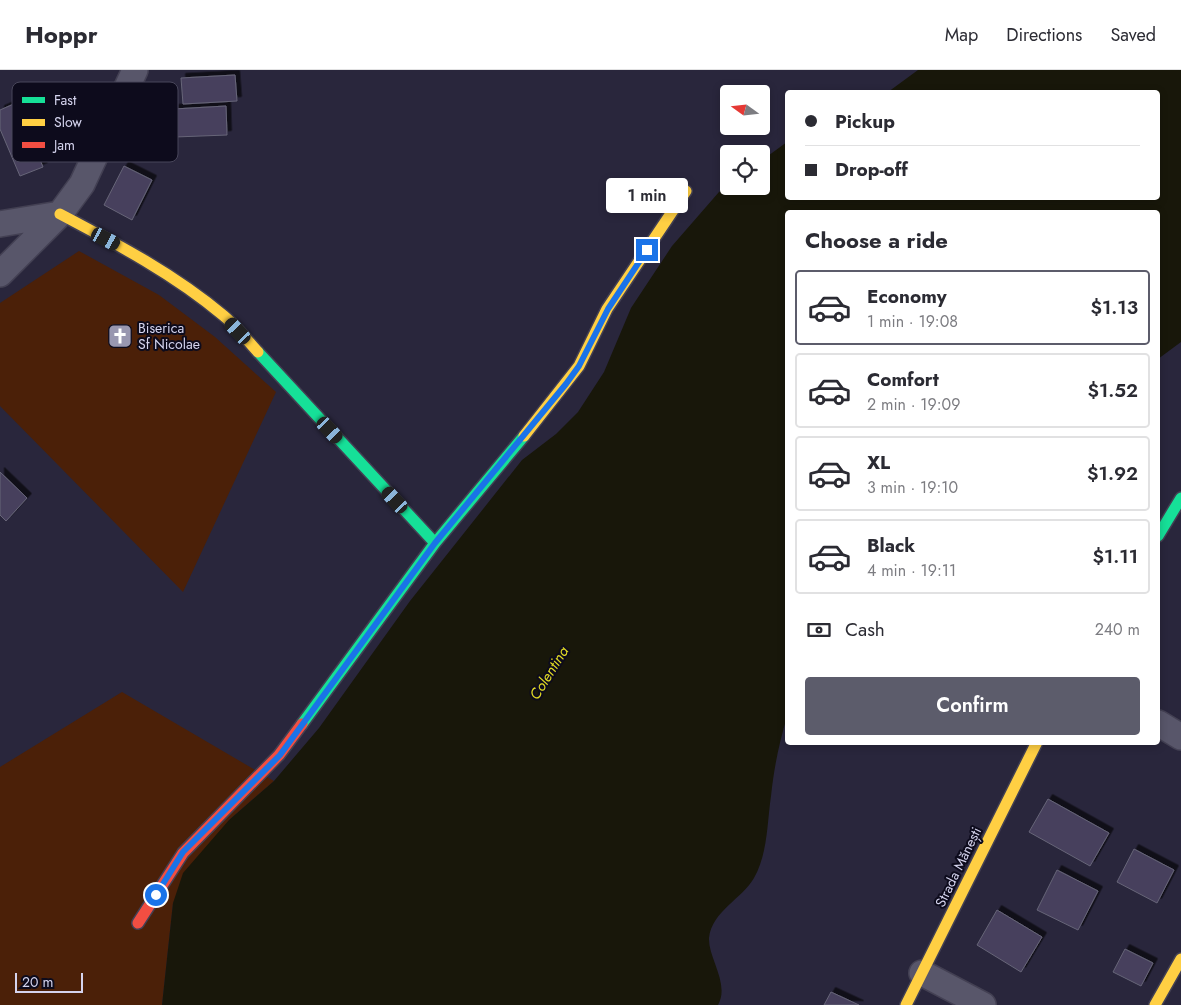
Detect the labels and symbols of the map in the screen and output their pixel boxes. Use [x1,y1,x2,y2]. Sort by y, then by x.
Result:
legend [12,82,178,162]
north arrow [720,85,770,135]
text: Fast [54,90,77,110]
text: Slow [54,112,82,132]
text: Jam [52,135,75,155]
callout: 1 min [606,178,688,212]
car [89,225,122,253]
route end [636,239,658,261]
car [222,315,253,347]
place label: Biserica Sf Nicolae [138,318,200,354]
church icon: Biserica Sf Nicolae [107,323,133,349]
car [314,414,345,446]
car [379,484,410,516]
water label: Colentina [524,641,574,704]
street label: Strada Mănești [930,824,987,911]
route start [145,884,167,906]
scale bar [15,970,82,993]

